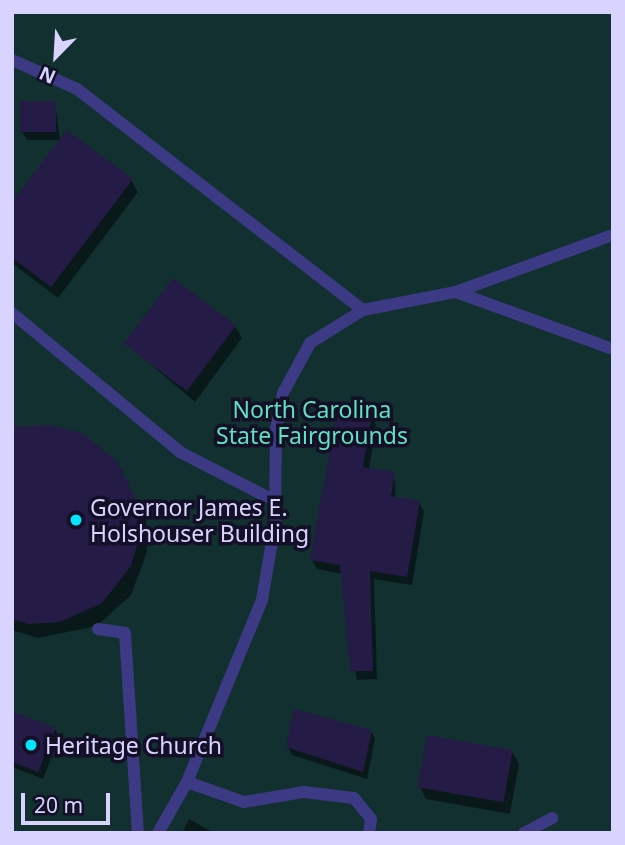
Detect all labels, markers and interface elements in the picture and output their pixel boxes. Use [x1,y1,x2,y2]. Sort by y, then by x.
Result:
north arrow [21,21,91,91]
text: N [35,60,60,90]
park label: North Carolina State Fairgrounds [216,395,408,449]
place label: Governor James E. Holshouser Building [90,493,309,547]
marker: Governor James E. Holshouser Building [68,512,84,528]
place label: Heritage Church [45,731,222,759]
marker: Heritage Church [23,737,39,753]
scale bar [24,778,114,822]
text: 20 m [34,791,83,819]

